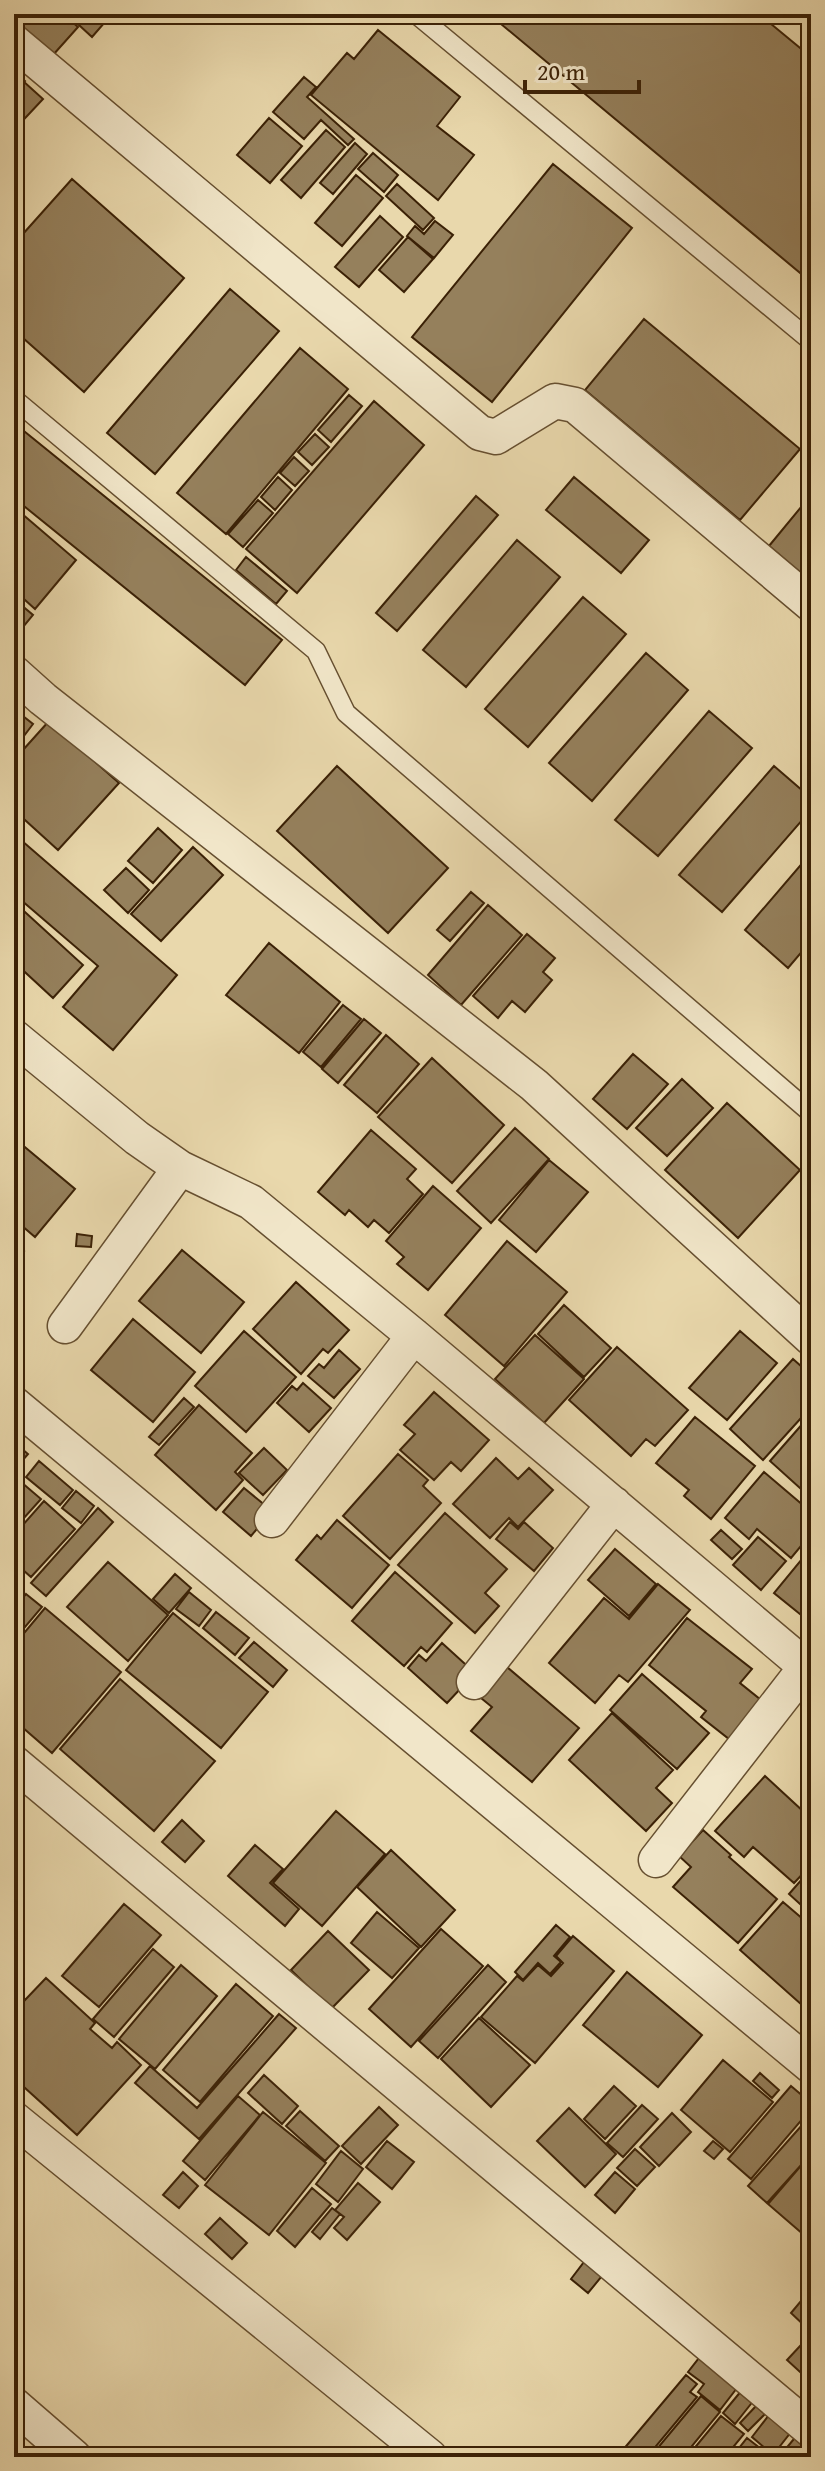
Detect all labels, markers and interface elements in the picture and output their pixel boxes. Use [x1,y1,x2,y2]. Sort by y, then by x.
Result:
scale bar [525,44,639,94]
text: 20 m [537,54,585,89]

